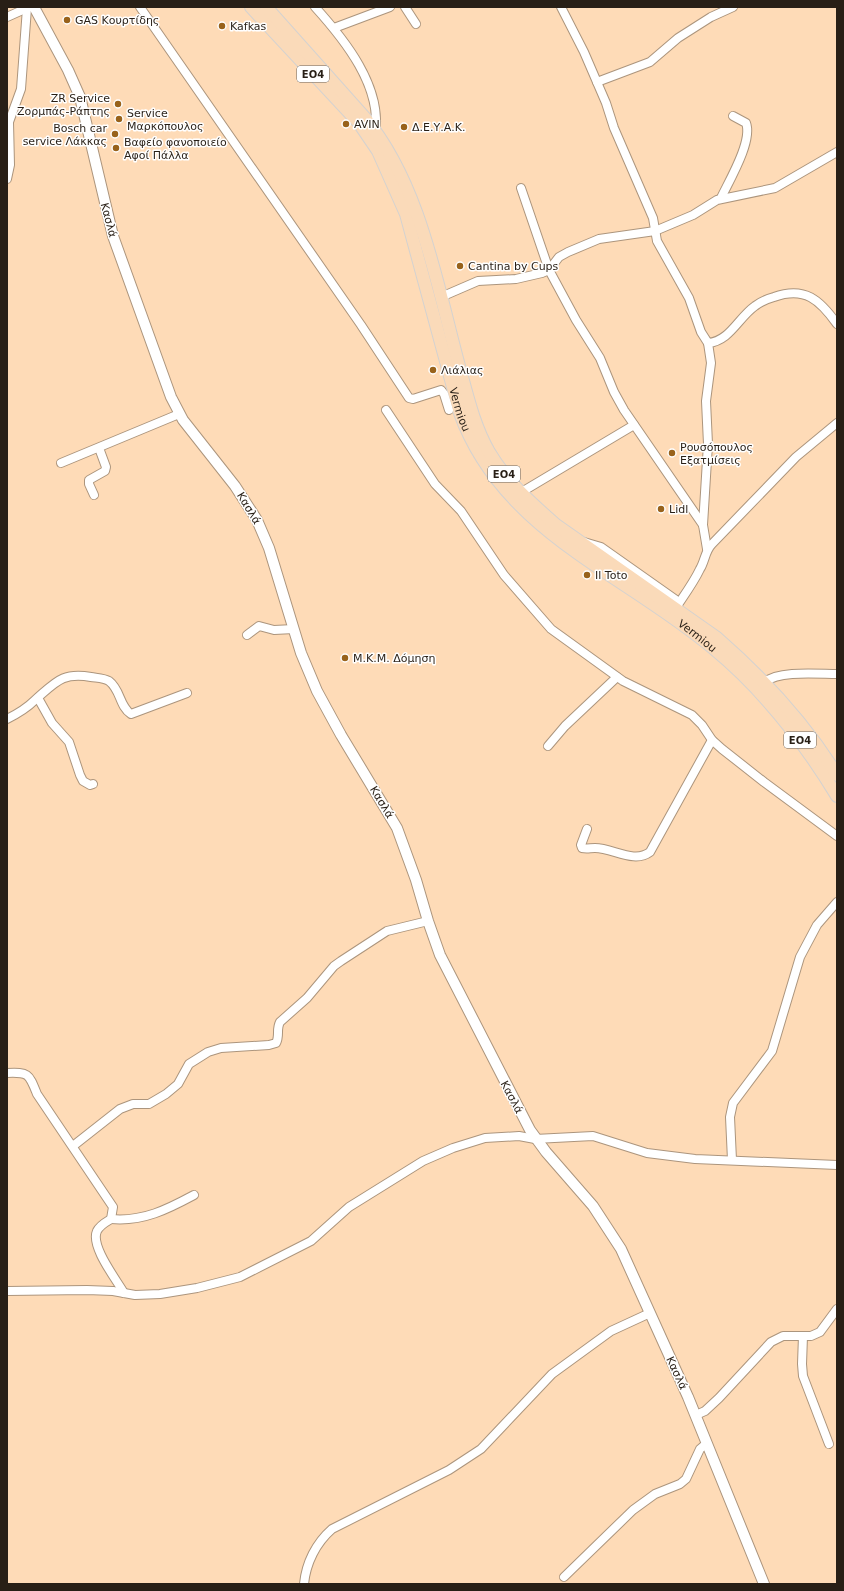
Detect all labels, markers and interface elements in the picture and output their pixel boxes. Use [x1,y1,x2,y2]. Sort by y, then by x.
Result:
place label: GAS Κουρτίδης [75,14,159,27]
marker: GAS Κουρτίδης [62,15,72,25]
place label: Kafkas [230,20,267,33]
marker: Kafkas [217,21,227,31]
road number: ΕΟ4 [297,66,329,82]
place label: ZR Service Ζορμπάς-Ράπτης [17,92,110,118]
marker: ZR Service Ζορμπάς-Ράπτης [113,99,123,109]
place label: Service Μαρκόπουλος [127,107,203,133]
marker: Service Μαρκόπουλος [114,114,124,124]
place label: AVIN [354,118,380,131]
marker: AVIN [341,119,351,129]
place label: Δ.Ε.Υ.Α.Κ. [412,121,465,134]
place label: Bosch car service Λάκκας [23,122,107,148]
marker: Δ.Ε.Υ.Α.Κ. [399,122,409,132]
marker: Bosch car service Λάκκας [110,129,120,139]
place label: Βαφείο φανοποιείο Αφοί Πάλλα [124,136,227,162]
marker: Βαφείο φανοποιείο Αφοί Πάλλα [111,143,121,153]
street label: Κασλά [98,201,119,239]
place label: Cantina by Cups [468,260,559,273]
marker: Cantina by Cups [455,261,465,271]
place label: Λιάλιας [441,364,483,377]
marker: Λιάλιας [428,365,438,375]
street label: Vermiou [446,386,473,434]
place label: Ρουσόπουλος Εξατμίσεις [680,441,753,467]
marker: Ρουσόπουλος Εξατμίσεις [667,448,677,458]
road number: ΕΟ4 [488,466,520,482]
street label: Κασλά [234,490,263,527]
place label: Lidl [669,503,688,516]
marker: Lidl [656,504,666,514]
place label: Il Toto [595,569,628,582]
marker: Il Toto [582,570,592,580]
street label: Vermiou [675,617,719,655]
place label: Μ.Κ.Μ. Δόμηση [353,652,435,665]
marker: Μ.Κ.Μ. Δόμηση [340,653,350,663]
road number: ΕΟ4 [784,732,816,748]
street label: Κασλά [367,784,396,821]
street label: Κασλά [498,1079,526,1116]
street label: Κασλά [663,1355,690,1392]

